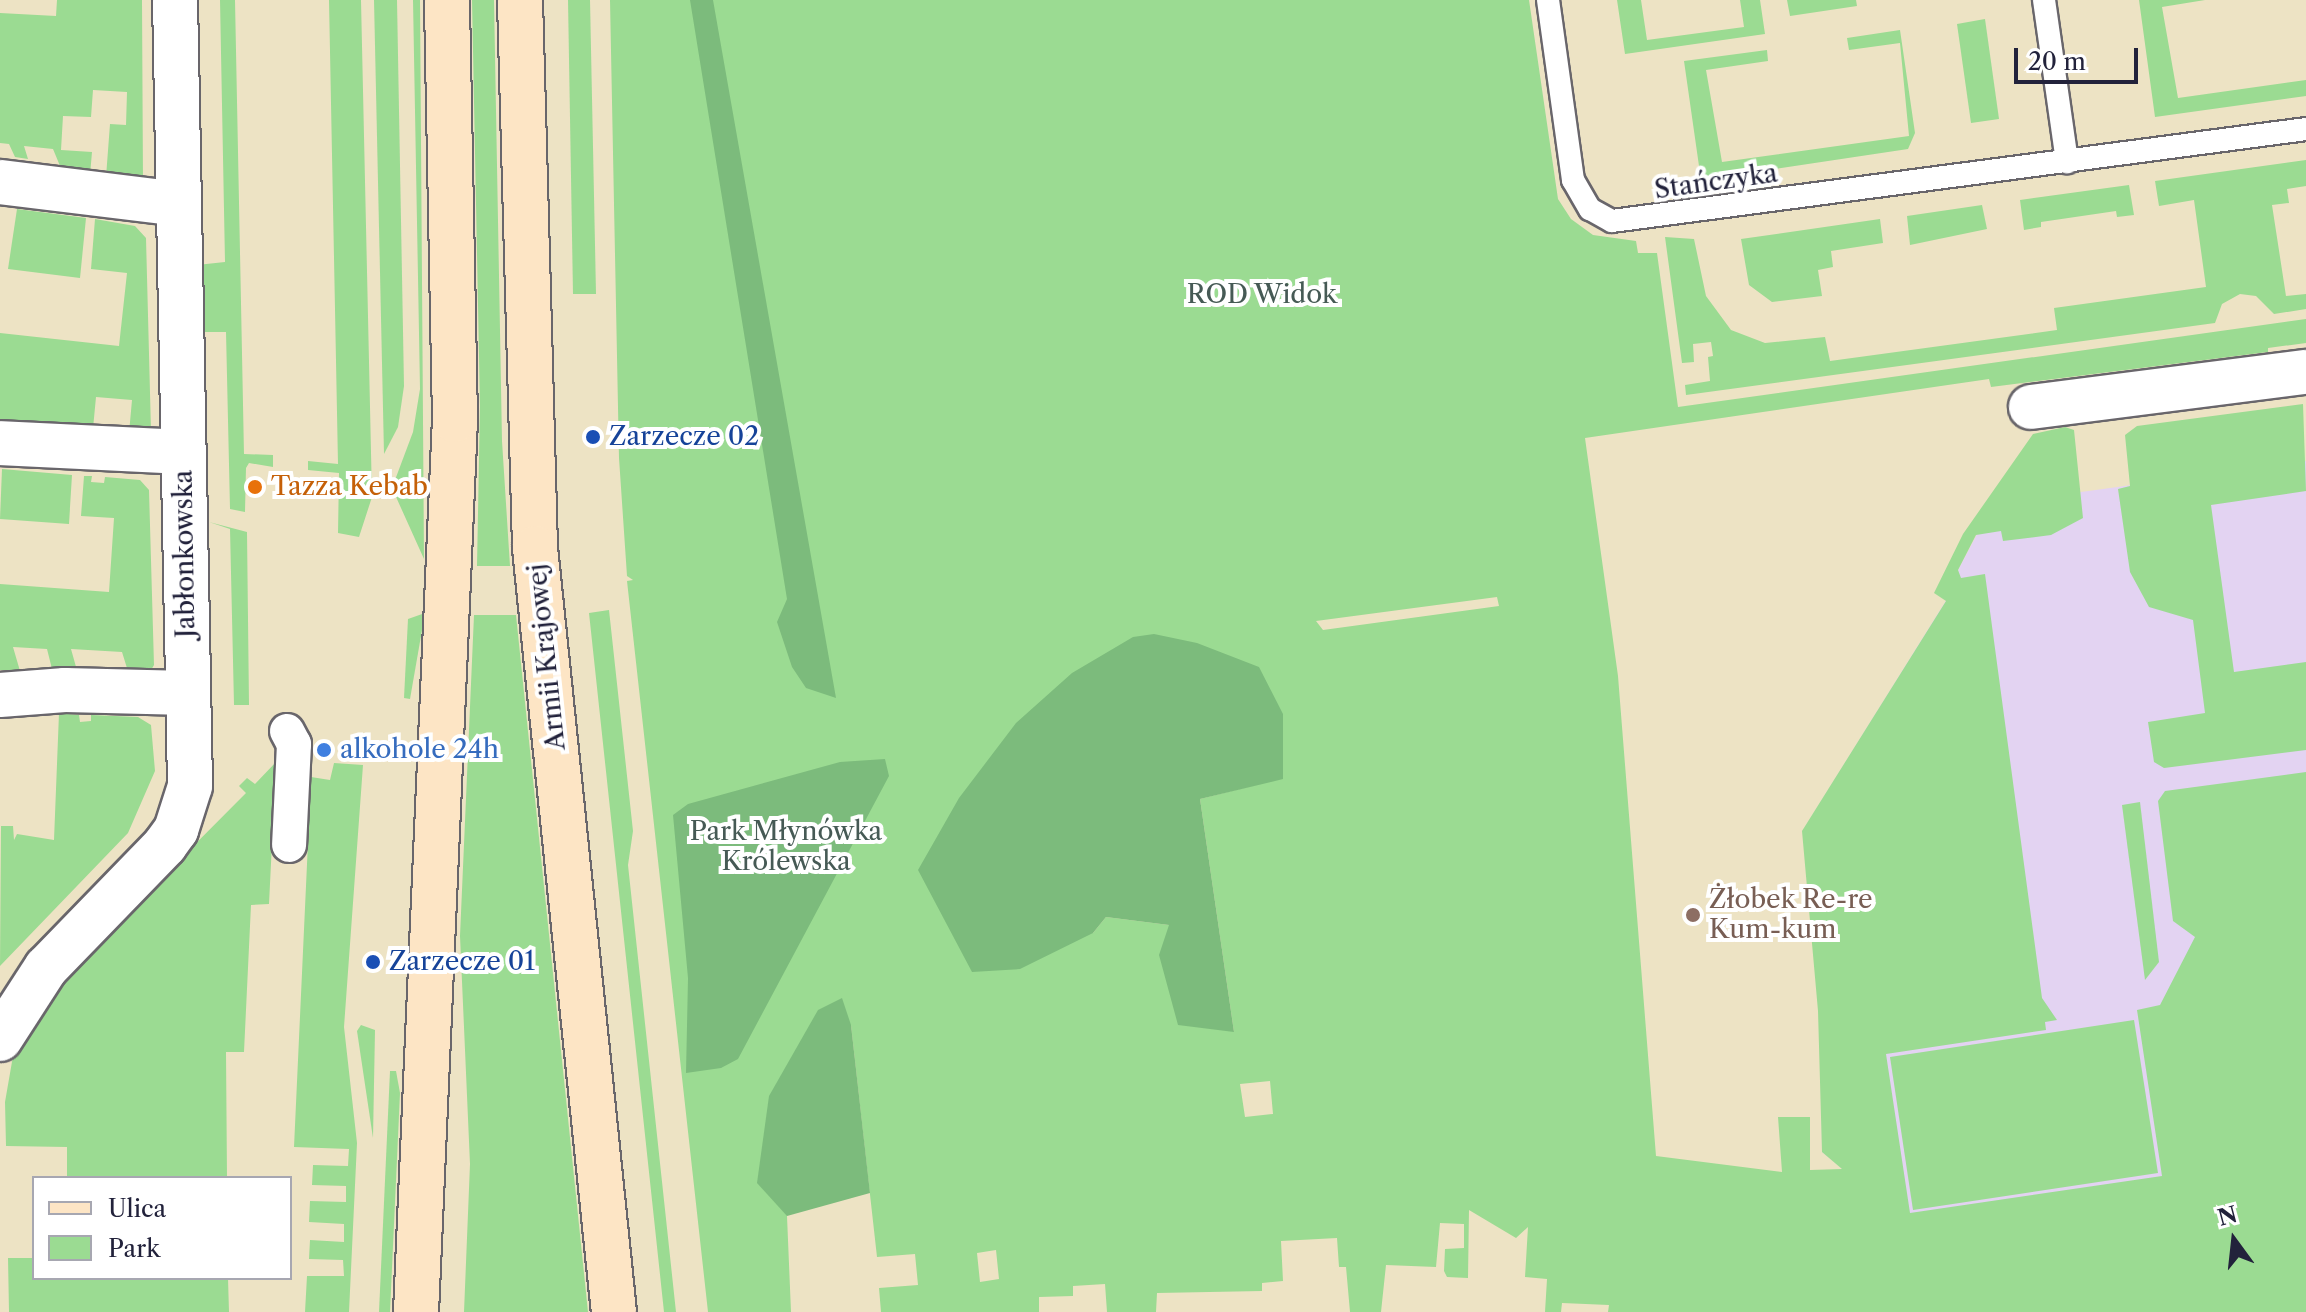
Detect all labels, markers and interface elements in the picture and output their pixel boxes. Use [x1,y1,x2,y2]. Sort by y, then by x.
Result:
scale bar [2018,32,2142,82]
text: 20 m [2028,47,2086,76]
street label: Stańczyka [1652,158,1780,206]
park label: ROD Widok [1186,279,1338,311]
place label: Zarzecze 02 [609,421,759,453]
marker: Zarzecze 02 [584,428,602,446]
street label: Jabłonkowska [168,470,202,638]
place label: Tazza Kebab [271,471,428,503]
marker: Tazza Kebab [246,478,264,496]
street label: Armii Krajowej [522,562,572,752]
place label: alkohole 24h [340,734,499,766]
marker: alkohole 24h [315,741,333,759]
park label: Park Młynówka Królewska [689,816,883,878]
place label: Żłobek Re-re Kum-kum [1709,884,1873,946]
marker: Żłobek Re-re Kum-kum [1684,906,1702,924]
place label: Zarzecze 01 [389,946,535,978]
marker: Zarzecze 01 [364,953,382,971]
legend [32,1176,292,1280]
text: Ulica [108,1194,166,1223]
north arrow [2194,1200,2274,1280]
text: N [2215,1201,2240,1232]
text: Park [108,1234,160,1263]

